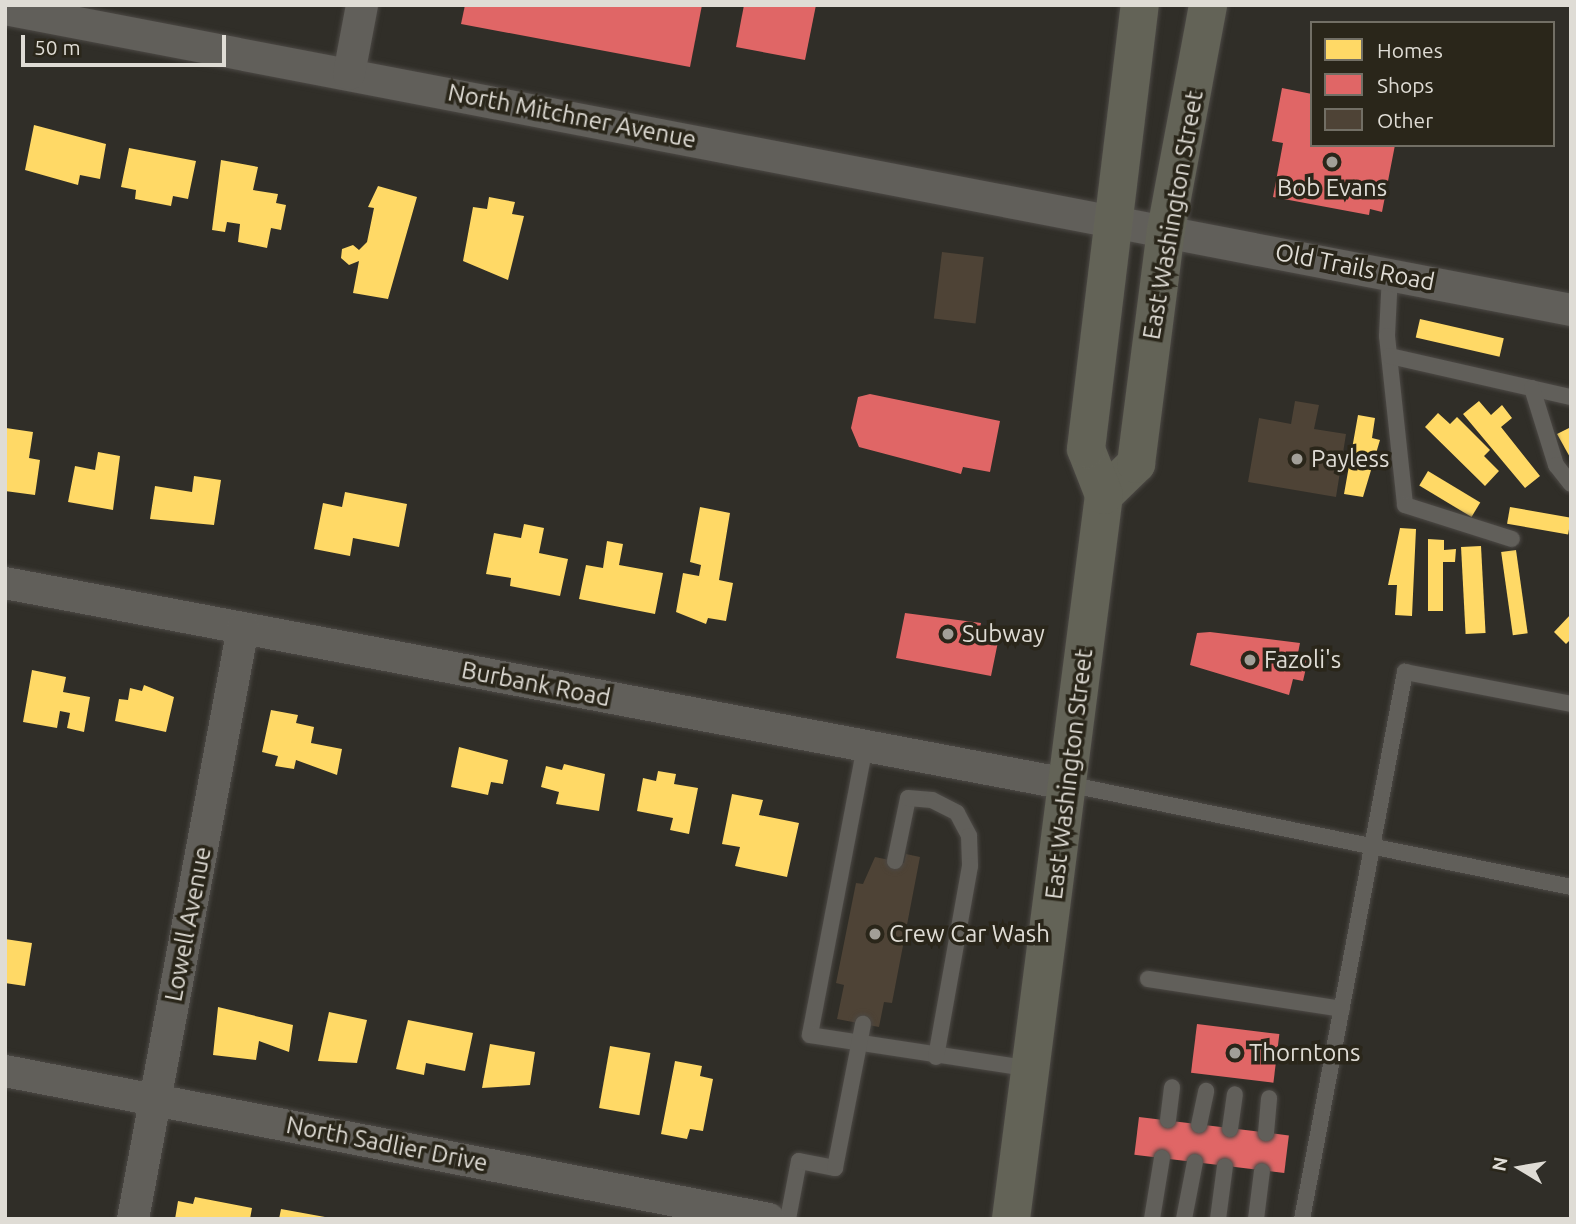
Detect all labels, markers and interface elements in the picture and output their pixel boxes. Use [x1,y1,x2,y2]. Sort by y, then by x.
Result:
scale bar [24,21,229,65]
legend [1310,21,1555,147]
text: 50 m [34,35,81,59]
text: Homes [1377,38,1443,62]
text: Shops [1377,73,1434,97]
street label: North Mitchner Avenue [445,78,699,154]
street label: East Washington Street [1137,88,1209,342]
text: Other [1377,108,1433,132]
marker: Bob Evans [1324,154,1340,170]
place label: Bob Evans [1277,174,1387,202]
street label: Old Trails Road [1273,237,1437,297]
place label: Payless [1311,445,1389,473]
marker: Payless [1289,451,1305,467]
place label: Subway [962,620,1045,648]
marker: Subway [940,626,956,642]
place label: Fazoli's [1264,646,1341,674]
street label: East Washington Street [1039,647,1099,901]
marker: Fazoli's [1242,652,1258,668]
street label: Burbank Road [459,655,613,713]
street label: Lowell Avenue [159,844,217,1004]
place label: Crew Car Wash [889,920,1050,948]
marker: Crew Car Wash [867,926,883,942]
place label: Thorntons [1249,1039,1360,1067]
marker: Thorntons [1227,1045,1243,1061]
street label: North Sadlier Drive [284,1110,490,1178]
north arrow [1485,1133,1555,1203]
text: N [1487,1155,1512,1173]

